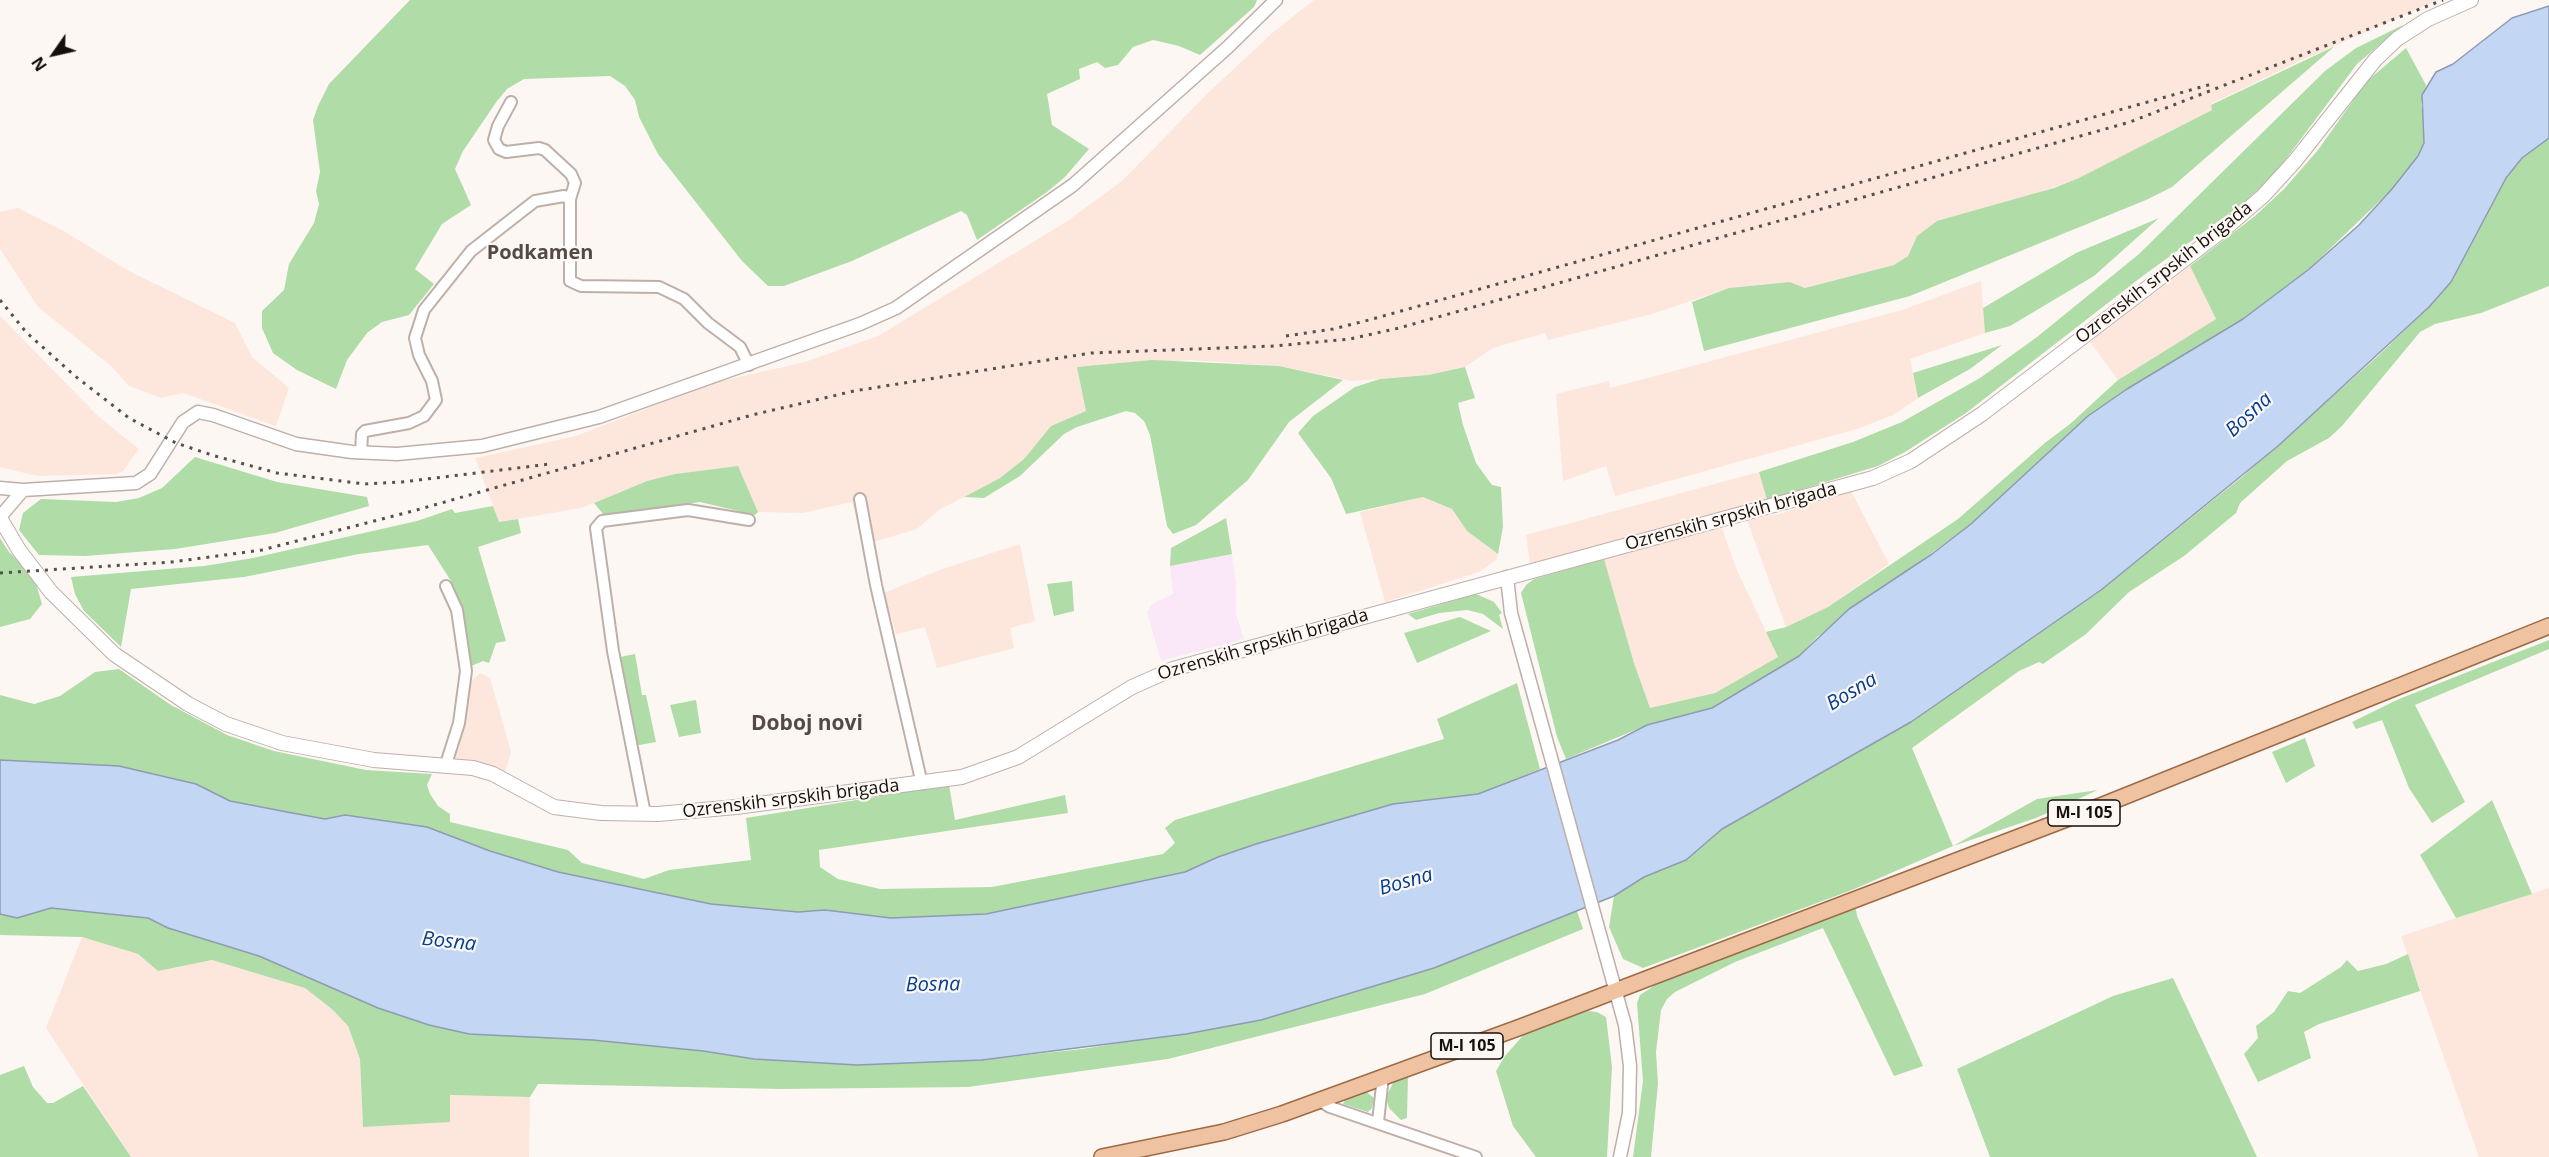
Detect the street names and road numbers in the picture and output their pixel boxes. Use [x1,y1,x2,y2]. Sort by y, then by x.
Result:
street label: Ozrenskih srpskih brigada [2071,197,2257,349]
street label: Ozrenskih srpskih brigada [1623,478,1839,556]
street label: Ozrenskih srpskih brigada [1155,605,1371,685]
street label: Ozrenskih srpskih brigada [681,775,901,823]
road number: M-I 105 [2048,800,2120,826]
road number: M-I 105 [1431,1033,1503,1059]

